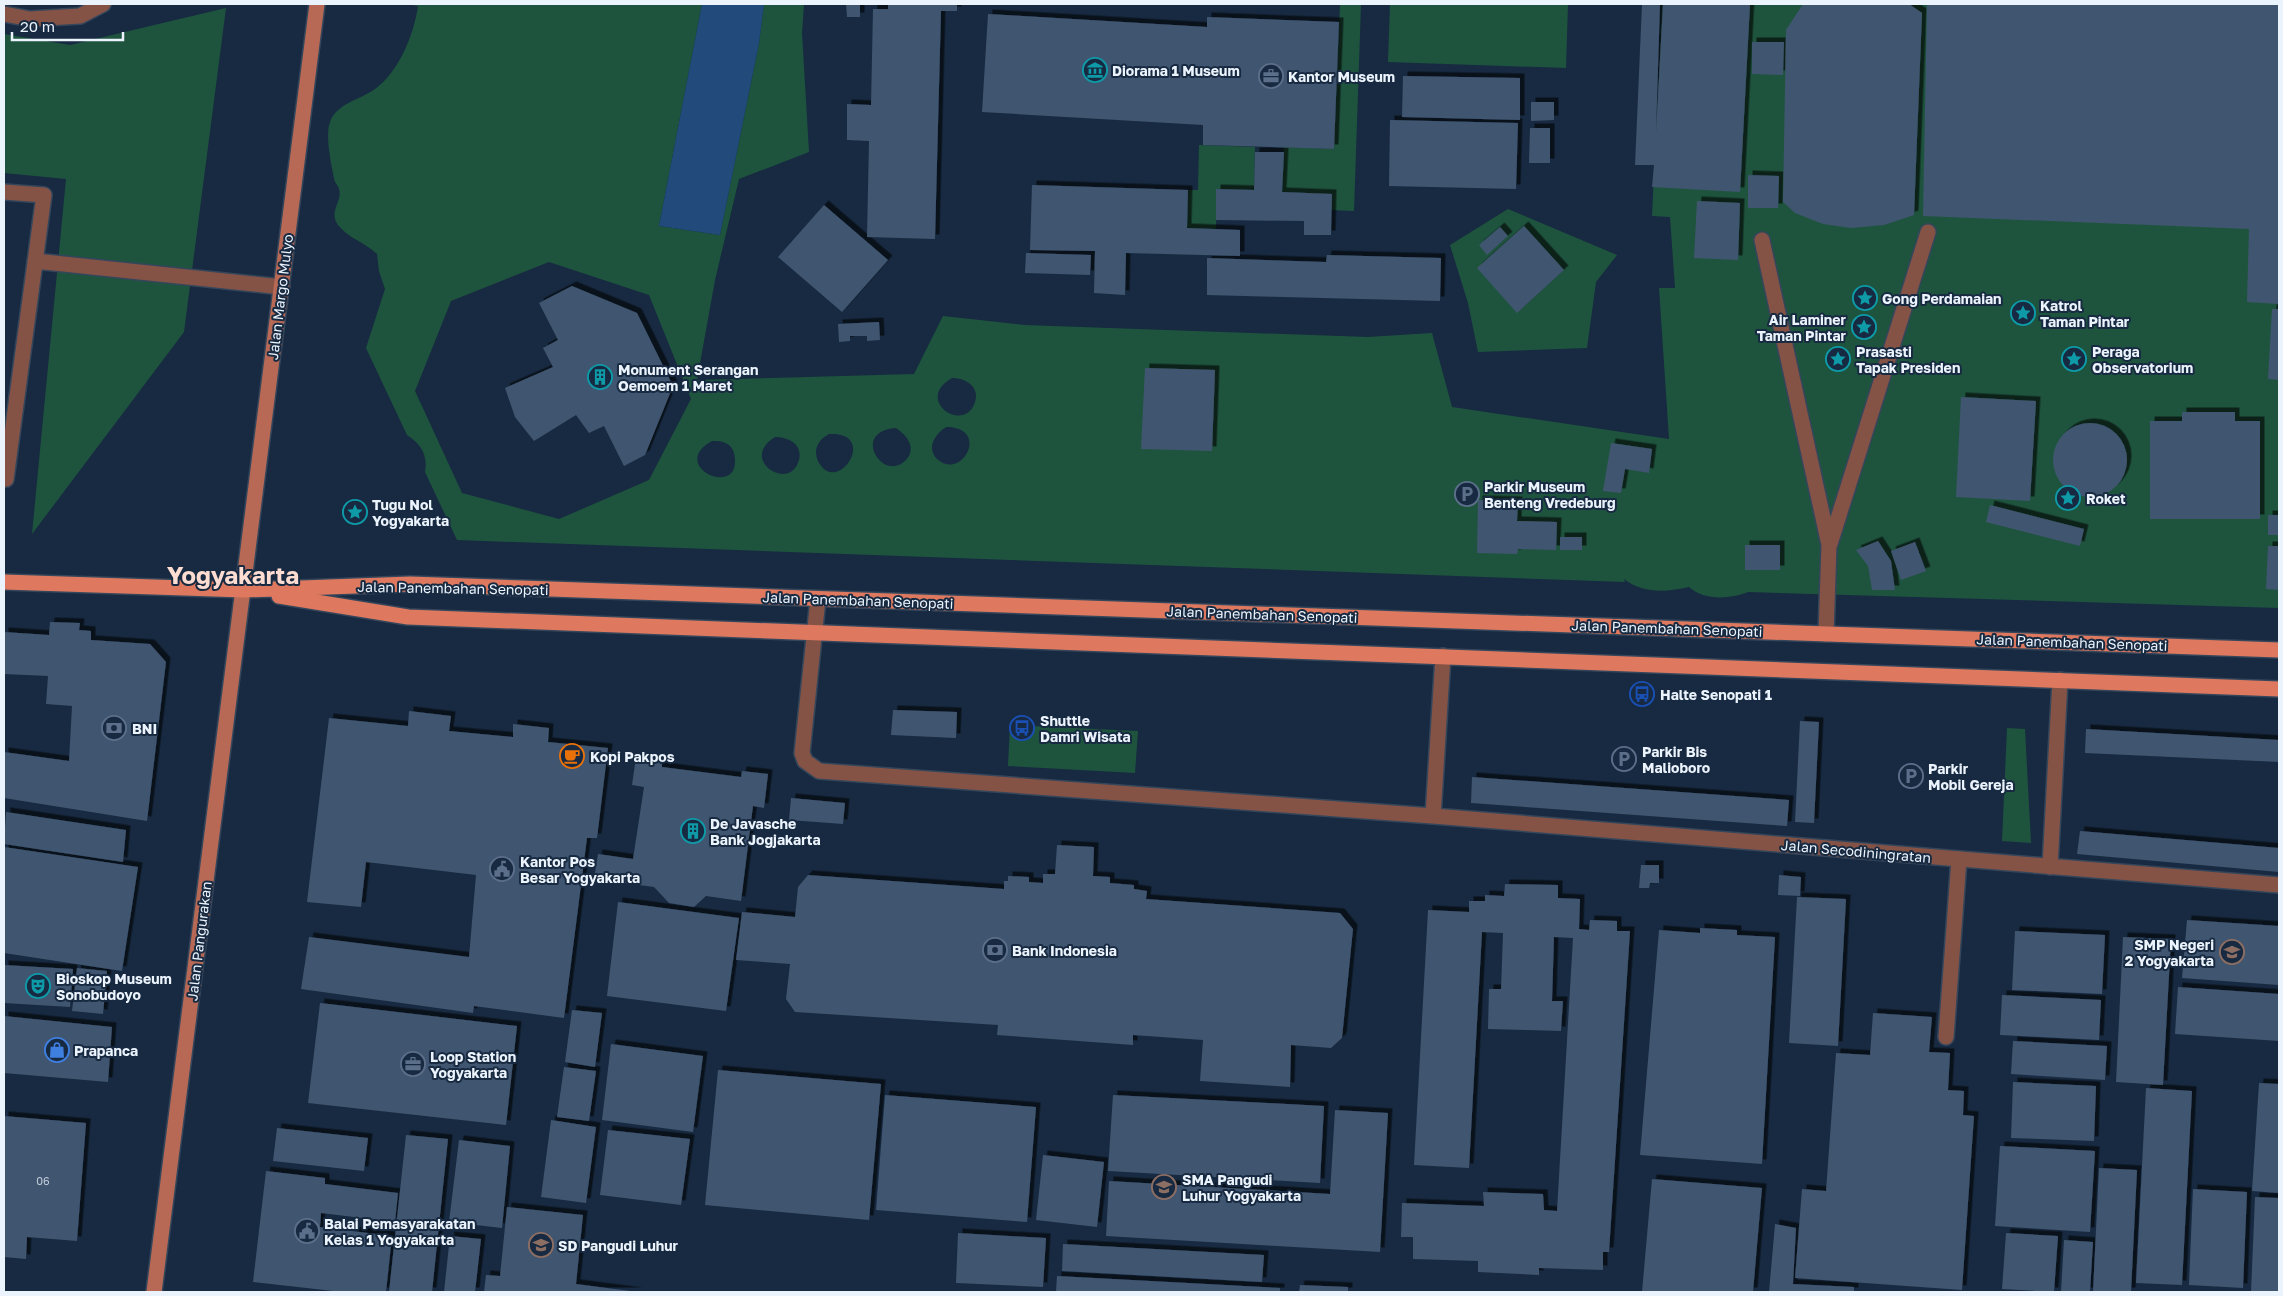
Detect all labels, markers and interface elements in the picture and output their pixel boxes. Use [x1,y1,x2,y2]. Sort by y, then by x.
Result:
scale bar [12,10,124,42]
text: 20 m [20,17,55,35]
museum icon: Diorama 1 Museum [1082,57,1108,83]
place label: Diorama 1 Museum [1112,62,1240,79]
office icon: Kantor Museum [1258,63,1284,89]
place label: Kantor Museum [1288,68,1395,85]
street label: Jalan Margo Mulyo [264,233,296,361]
place icon: Gong Perdamaian [1852,285,1878,311]
place label: Gong Perdamaian [1882,290,2002,307]
place label: Katrol Taman Pintar [2040,297,2130,330]
place icon: Katrol Taman Pintar [2010,300,2036,326]
place label: Air Laminer Taman Pintar [1757,311,1847,344]
place icon: Air Laminer Taman Pintar [1851,314,1877,340]
place label: Prasasti Tapak Presiden [1856,343,1960,376]
place label: Peraga Observatorium [2092,343,2193,376]
place icon: Prasasti Tapak Presiden [1825,346,1851,372]
place icon: Peraga Observatorium [2061,346,2087,372]
place label: Monument Serangan Oemoem 1 Maret [618,361,758,394]
building icon: Monument Serangan Oemoem 1 Maret [587,364,613,390]
place label: Parkir Museum Benteng Vredeburg [1484,478,1616,511]
parking icon: Parkir Museum Benteng Vredeburg [1454,481,1480,507]
place icon: Roket [2055,485,2081,511]
place label: Roket [2086,490,2126,507]
place label: Tugu Nol Yogyakarta [372,496,449,529]
place icon: Tugu Nol Yogyakarta [342,499,368,525]
district label: Yogyakarta [167,560,299,589]
street label: Jalan Panembahan Senopati [357,578,549,598]
street label: Jalan Panembahan Senopati [762,588,954,612]
street label: Jalan Panembahan Senopati [1166,602,1358,626]
street label: Jalan Panembahan Senopati [1571,616,1763,640]
street label: Jalan Panembahan Senopati [1976,630,2168,654]
bus stop icon: Halte Senopati 1 [1629,681,1655,707]
place label: Halte Senopati 1 [1660,686,1772,703]
place label: Shuttle Damri Wisata [1040,712,1131,745]
bank icon: BNI [101,715,127,741]
bus stop icon: Shuttle Damri Wisata [1009,715,1035,741]
place label: BNI [132,720,157,737]
cafe icon: Kopi Pakpos [559,743,585,769]
place label: Parkir Bis Malioboro [1642,743,1710,776]
parking icon: Parkir Bis Malioboro [1611,746,1637,772]
place label: Kopi Pakpos [590,748,675,765]
place label: Parkir Mobil Gereja [1928,760,2014,793]
parking icon: Parkir Mobil Gereja [1898,763,1924,789]
place label: De Javasche Bank Jogjakarta [710,815,821,848]
building icon: De Javasche Bank Jogjakarta [680,818,706,844]
street label: Jalan Secodiningratan [1780,836,1932,866]
place label: Kantor Pos Besar Yogyakarta [520,853,640,886]
public building icon: Kantor Pos Besar Yogyakarta [489,856,515,882]
street label: Jalan Pangurakan [183,880,215,1002]
place label: SMP Negeri 2 Yogyakarta [2125,936,2214,969]
bank icon: Bank Indonesia [982,937,1008,963]
school or university icon: SMP Negeri 2 Yogyakarta [2219,939,2245,965]
place label: Bank Indonesia [1012,942,1117,959]
place label: Bioskop Museum Sonobudoyo [56,970,172,1003]
theatre icon: Bioskop Museum Sonobudoyo [25,973,51,999]
shop icon: Prapanca [44,1037,70,1063]
place label: Prapanca [74,1042,138,1059]
place label: Loop Station Yogyakarta [430,1048,516,1081]
office icon: Loop Station Yogyakarta [400,1051,426,1077]
place label: SMA Pangudi Luhur Yogyakarta [1182,1171,1301,1204]
house number: 06 [36,1174,50,1187]
school or university icon: SMA Pangudi Luhur Yogyakarta [1151,1174,1177,1200]
place label: Balai Pemasyarakatan Kelas 1 Yogyakarta [324,1215,475,1248]
public building icon: Balai Pemasyarakatan Kelas 1 Yogyakarta [294,1218,320,1244]
school or university icon: SD Pangudi Luhur [528,1232,554,1258]
place label: SD Pangudi Luhur [558,1237,679,1254]

